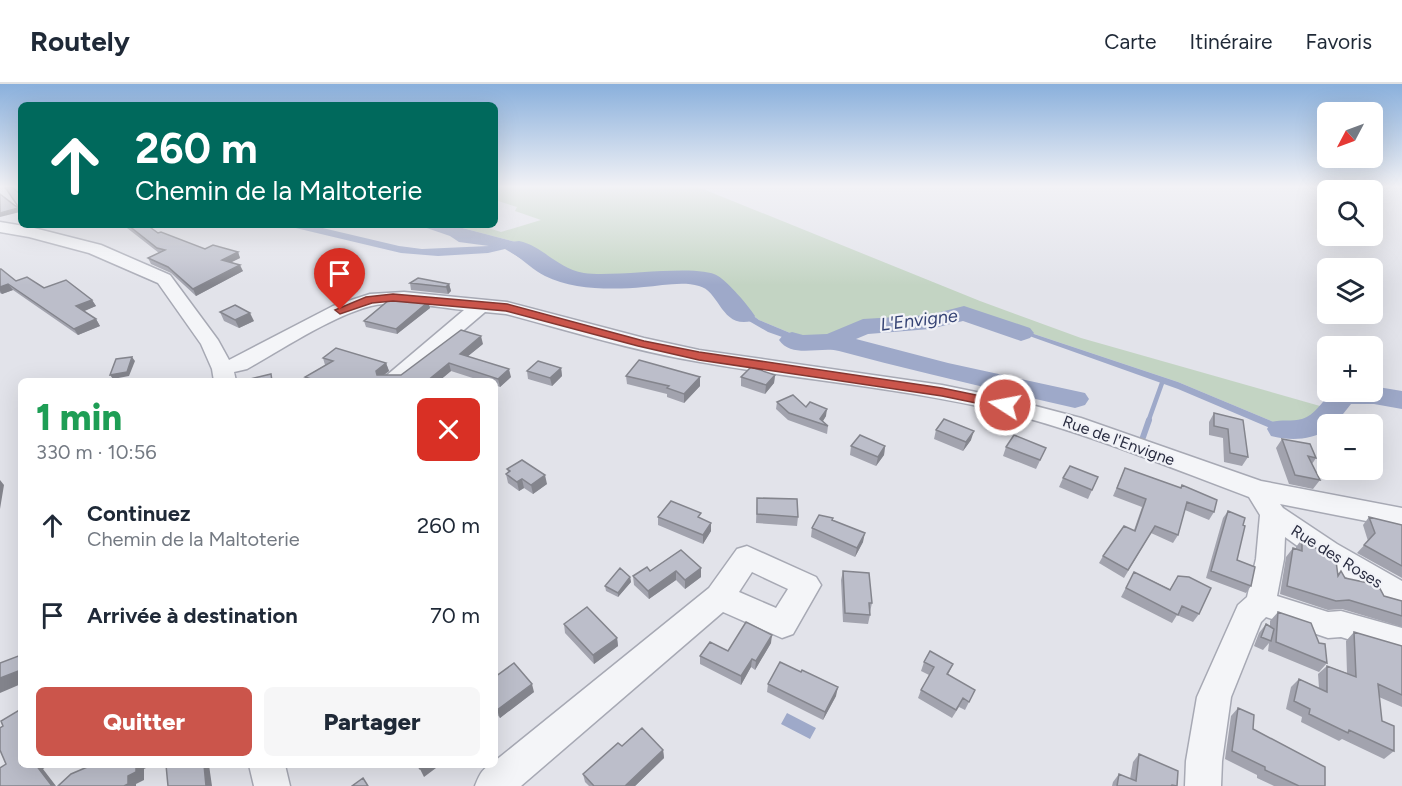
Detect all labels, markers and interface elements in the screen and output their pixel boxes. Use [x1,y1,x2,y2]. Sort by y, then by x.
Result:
text: Routely [30,24,130,58]
text: Carte [1104,29,1157,54]
text: Itinéraire [1190,29,1273,54]
text: Favoris [1306,29,1372,54]
north arrow [1317,102,1383,168]
map controls [1317,102,1383,480]
text: 260 m [135,123,258,174]
icon: ahead [36,126,114,204]
text: Chemin de la Maltoterie [135,174,422,207]
button: search [1317,180,1383,246]
pin [314,248,365,310]
icon: arrive [323,257,356,290]
button: layers [1317,258,1383,324]
water label: L'Envigne [879,304,959,336]
button: + [1317,336,1383,402]
position arrow [973,373,1037,437]
text: 1 min [36,396,122,439]
button: close [417,398,480,461]
street label: Rue de l'Envigne [1060,411,1178,470]
button: − [1317,414,1383,480]
text: 330 m · 10:56 [36,440,156,464]
text: Continuez [87,500,191,527]
icon: ahead [36,509,69,542]
text: 260 m [417,512,480,539]
street label: Rue des Roses [1288,521,1386,592]
text: Chemin de la Maltoterie [87,527,300,551]
icon: arrive [36,599,69,632]
text: Arrivée à destination [87,602,298,629]
text: 70 m [430,602,480,629]
button: Quitter [36,687,252,756]
button: Partager [264,687,480,756]

